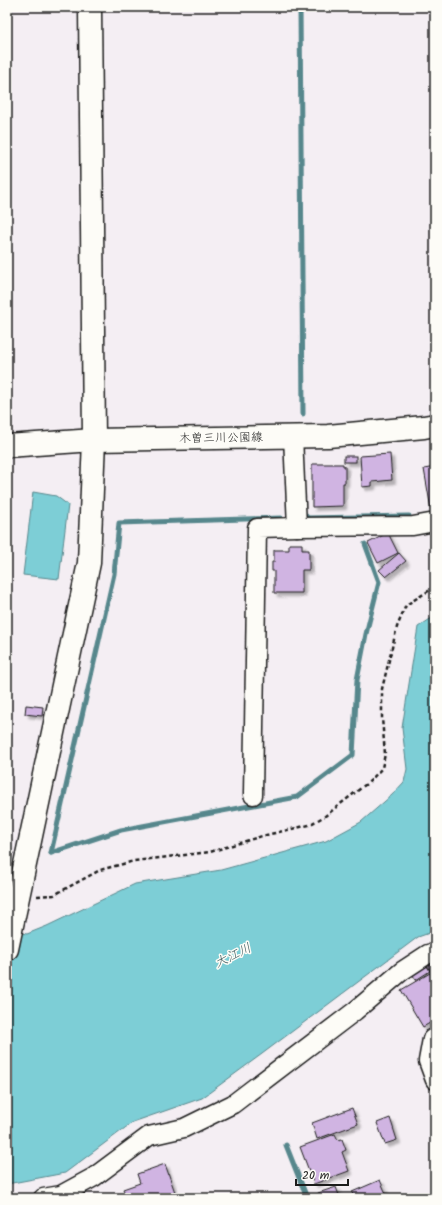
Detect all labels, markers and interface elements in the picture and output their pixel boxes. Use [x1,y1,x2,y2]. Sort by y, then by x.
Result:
street label: 木曽三川公園線 [179,428,263,448]
water label: 大江川 [211,938,255,974]
scale bar [296,1161,348,1187]
text: 20 m [302,1166,330,1185]

